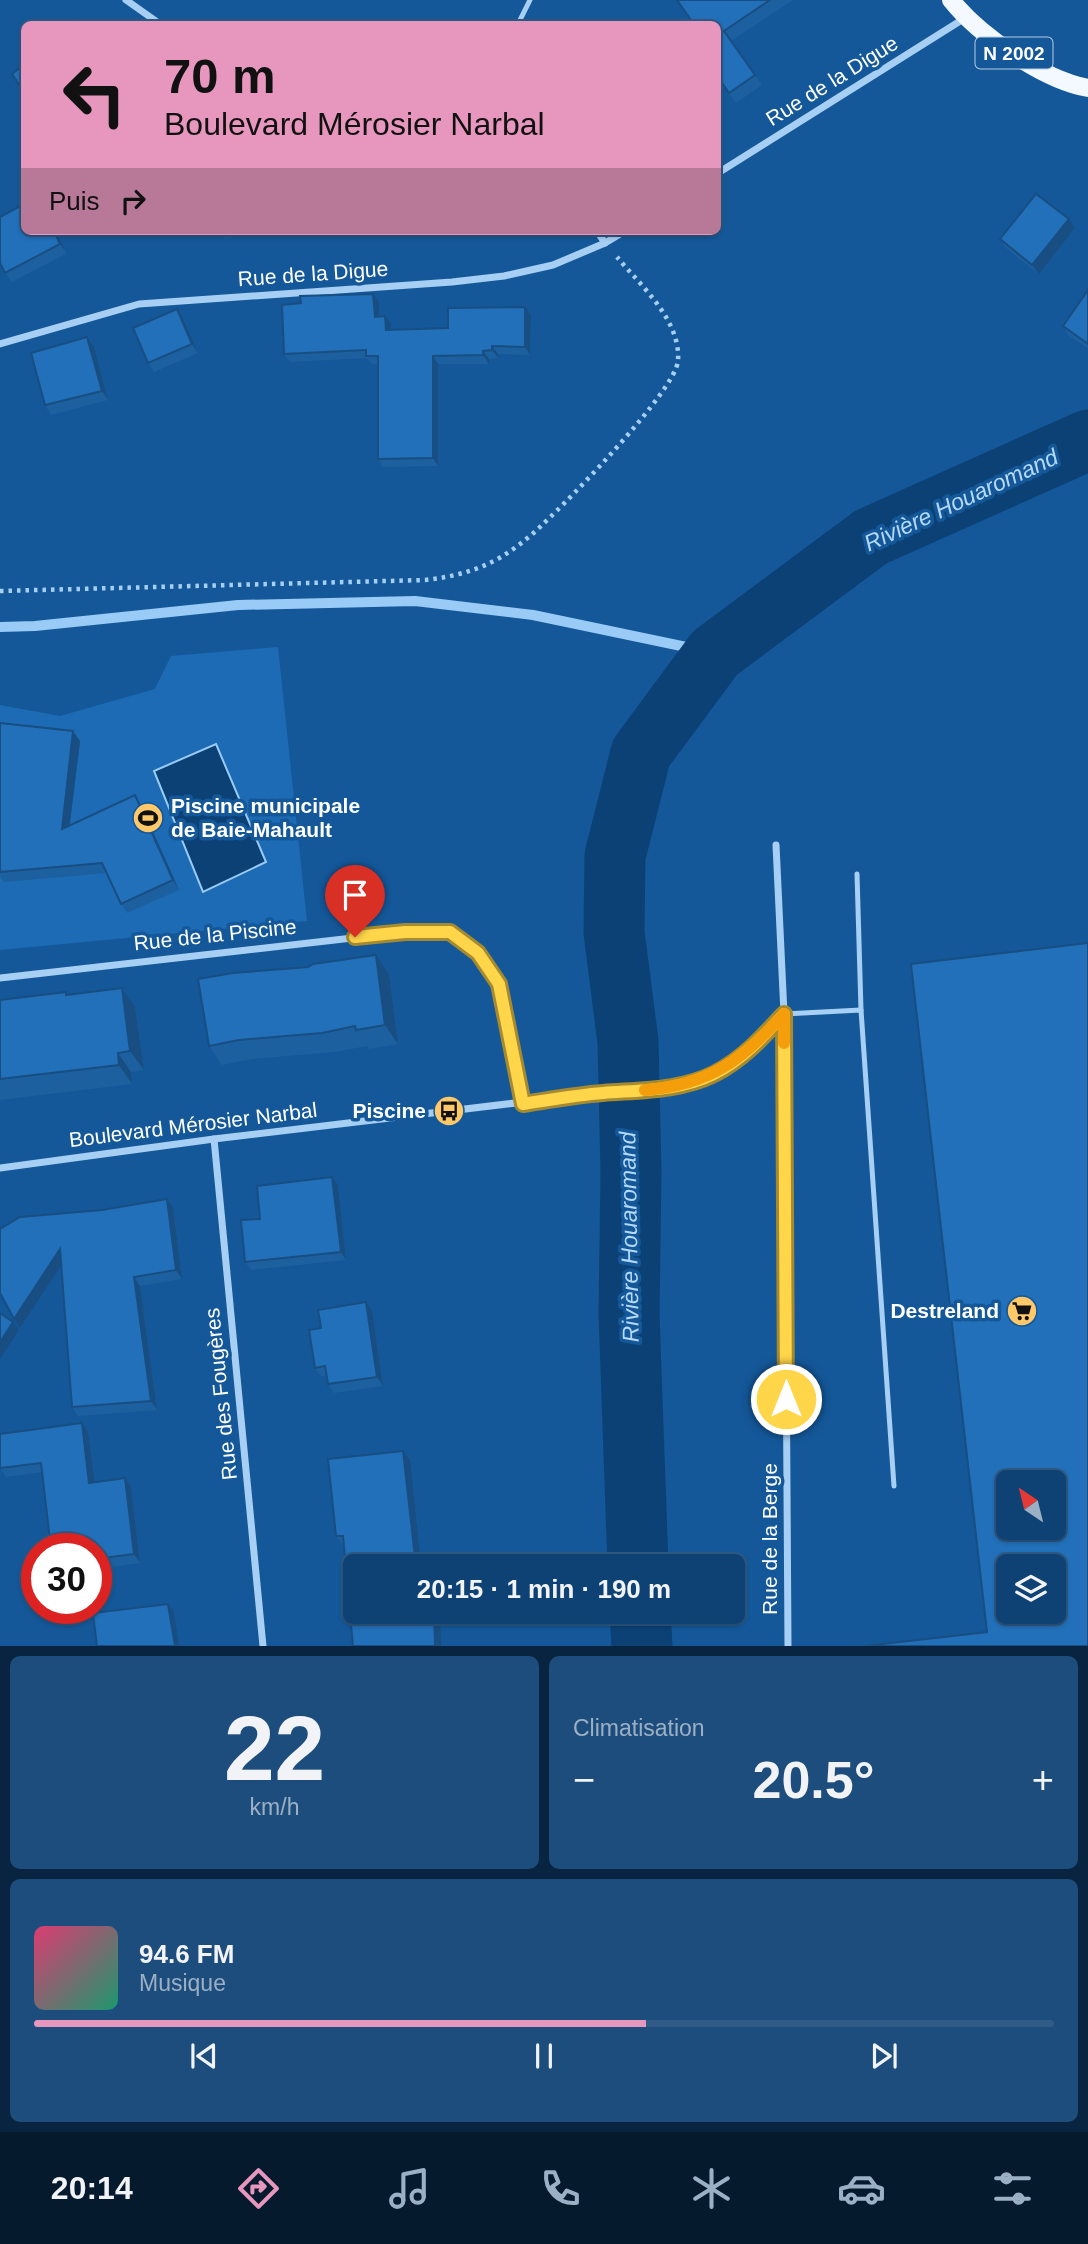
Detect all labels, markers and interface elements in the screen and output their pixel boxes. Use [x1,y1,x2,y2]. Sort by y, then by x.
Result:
street label: Rue de la Digue [762,31,902,130]
road number: N 2002 [976,38,1052,68]
icon: left [49,49,140,140]
text: 70 m [164,49,276,103]
text: Boulevard Mérosier Narbal [164,106,545,142]
icon: right [114,182,152,220]
text: Puis [49,186,100,216]
street label: Rue de la Digue [237,257,389,290]
water label: Rivière Houaromand [860,443,1063,556]
place label: Piscine municipale de Baie-Mahault [171,794,360,841]
sports icon: Piscine municipale de Baie-Mahault [131,801,165,835]
pin [325,865,385,937]
icon: arrive [336,876,374,914]
street label: Rue de la Piscine [132,915,297,954]
bus stop icon: Piscine [432,1094,466,1128]
street label: Boulevard Mérosier Narbal [68,1098,318,1151]
place label: Piscine [352,1099,426,1122]
water label: Rivière Houaromand [614,1130,644,1343]
supermarket icon: Destreland [1005,1294,1039,1328]
place label: Destreland [890,1299,999,1322]
street label: Rue des Fougères [200,1307,241,1481]
position arrow [749,1362,823,1436]
street label: Rue de la Berge [758,1463,781,1615]
north arrow [996,1470,1066,1540]
map controls [996,1470,1066,1624]
speed limit sign: 30 [21,1533,112,1624]
button: layers [996,1554,1066,1624]
text: 20:15 · 1 min · 190 m [417,1574,671,1604]
text: 22 [224,1698,325,1799]
text: Climatisation [573,1715,705,1741]
text: 20.5° [752,1751,875,1809]
text: − [573,1759,595,1801]
text: + [1032,1759,1054,1801]
text: km/h [250,1794,299,1820]
text: 94.6 FM [139,1939,234,1969]
text: Musique [139,1970,226,1996]
icon: previous [185,2037,223,2075]
icon: pause [525,2037,563,2075]
icon: next [865,2037,903,2075]
icon: directions [234,2164,283,2213]
icon: music [385,2164,434,2213]
icon: phone [536,2164,585,2213]
icon: climate [687,2164,736,2213]
icon: car [837,2164,886,2213]
icon: filters [988,2164,1037,2213]
text: 20:14 [51,2170,133,2206]

